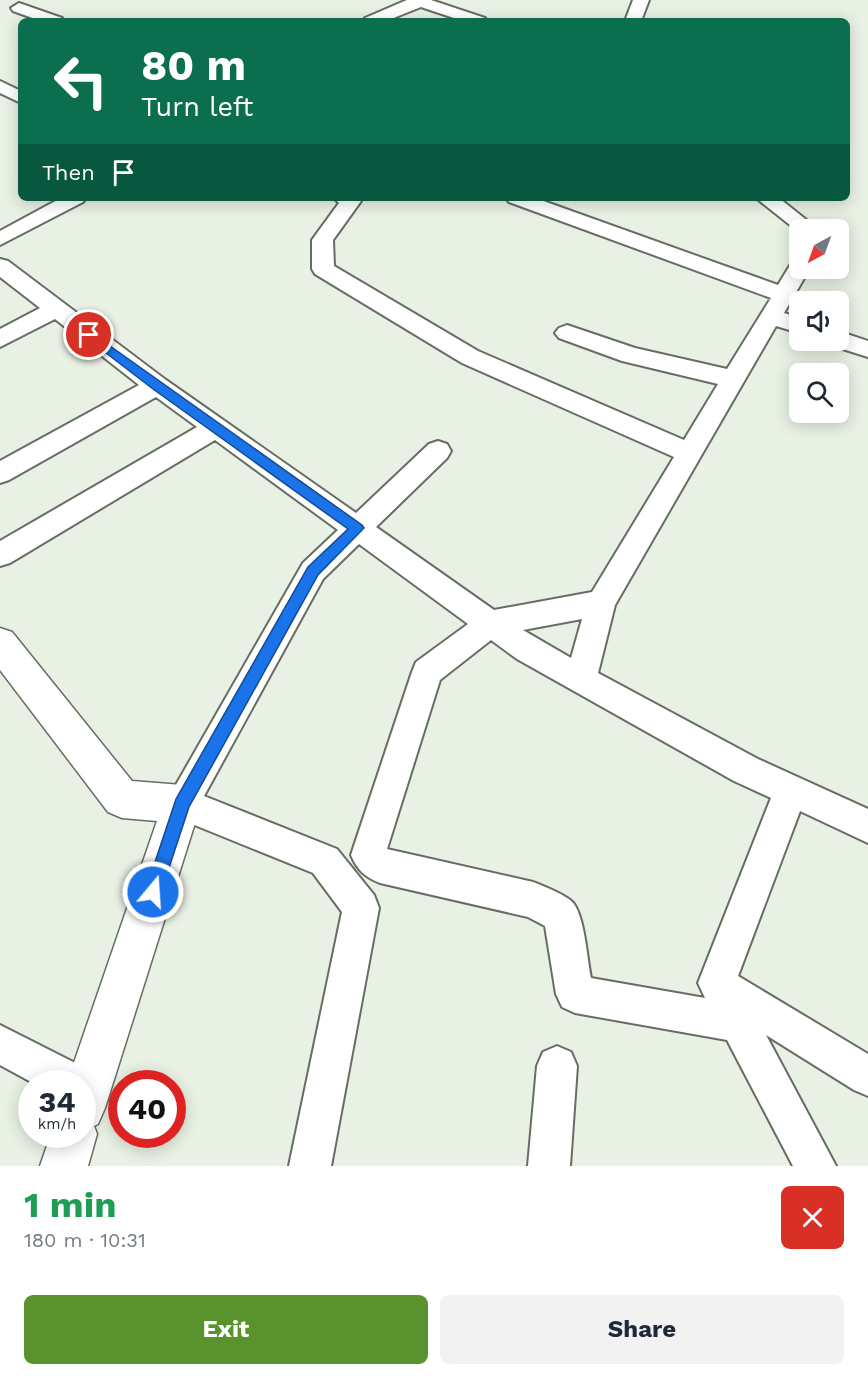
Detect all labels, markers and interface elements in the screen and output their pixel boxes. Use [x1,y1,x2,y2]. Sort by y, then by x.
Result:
text: 80 m [141,41,246,90]
icon: left [42,42,120,120]
text: Turn left [141,91,253,123]
icon: arrive [107,156,140,189]
text: Then [42,160,95,185]
north arrow [789,219,849,279]
map controls [789,219,849,423]
button: sound [789,291,849,351]
pin [63,309,114,360]
icon: arrive [72,318,105,351]
button: search [789,363,849,423]
position arrow [121,860,185,924]
speed limit sign: 40 [108,1070,186,1148]
text: 34 [38,1084,76,1119]
text: km/h [38,1115,76,1133]
text: 1 min [24,1184,116,1226]
button: close [781,1186,844,1249]
text: 180 m · 10:31 [24,1228,146,1252]
button: Exit [24,1295,428,1364]
button: Share [440,1295,844,1364]

